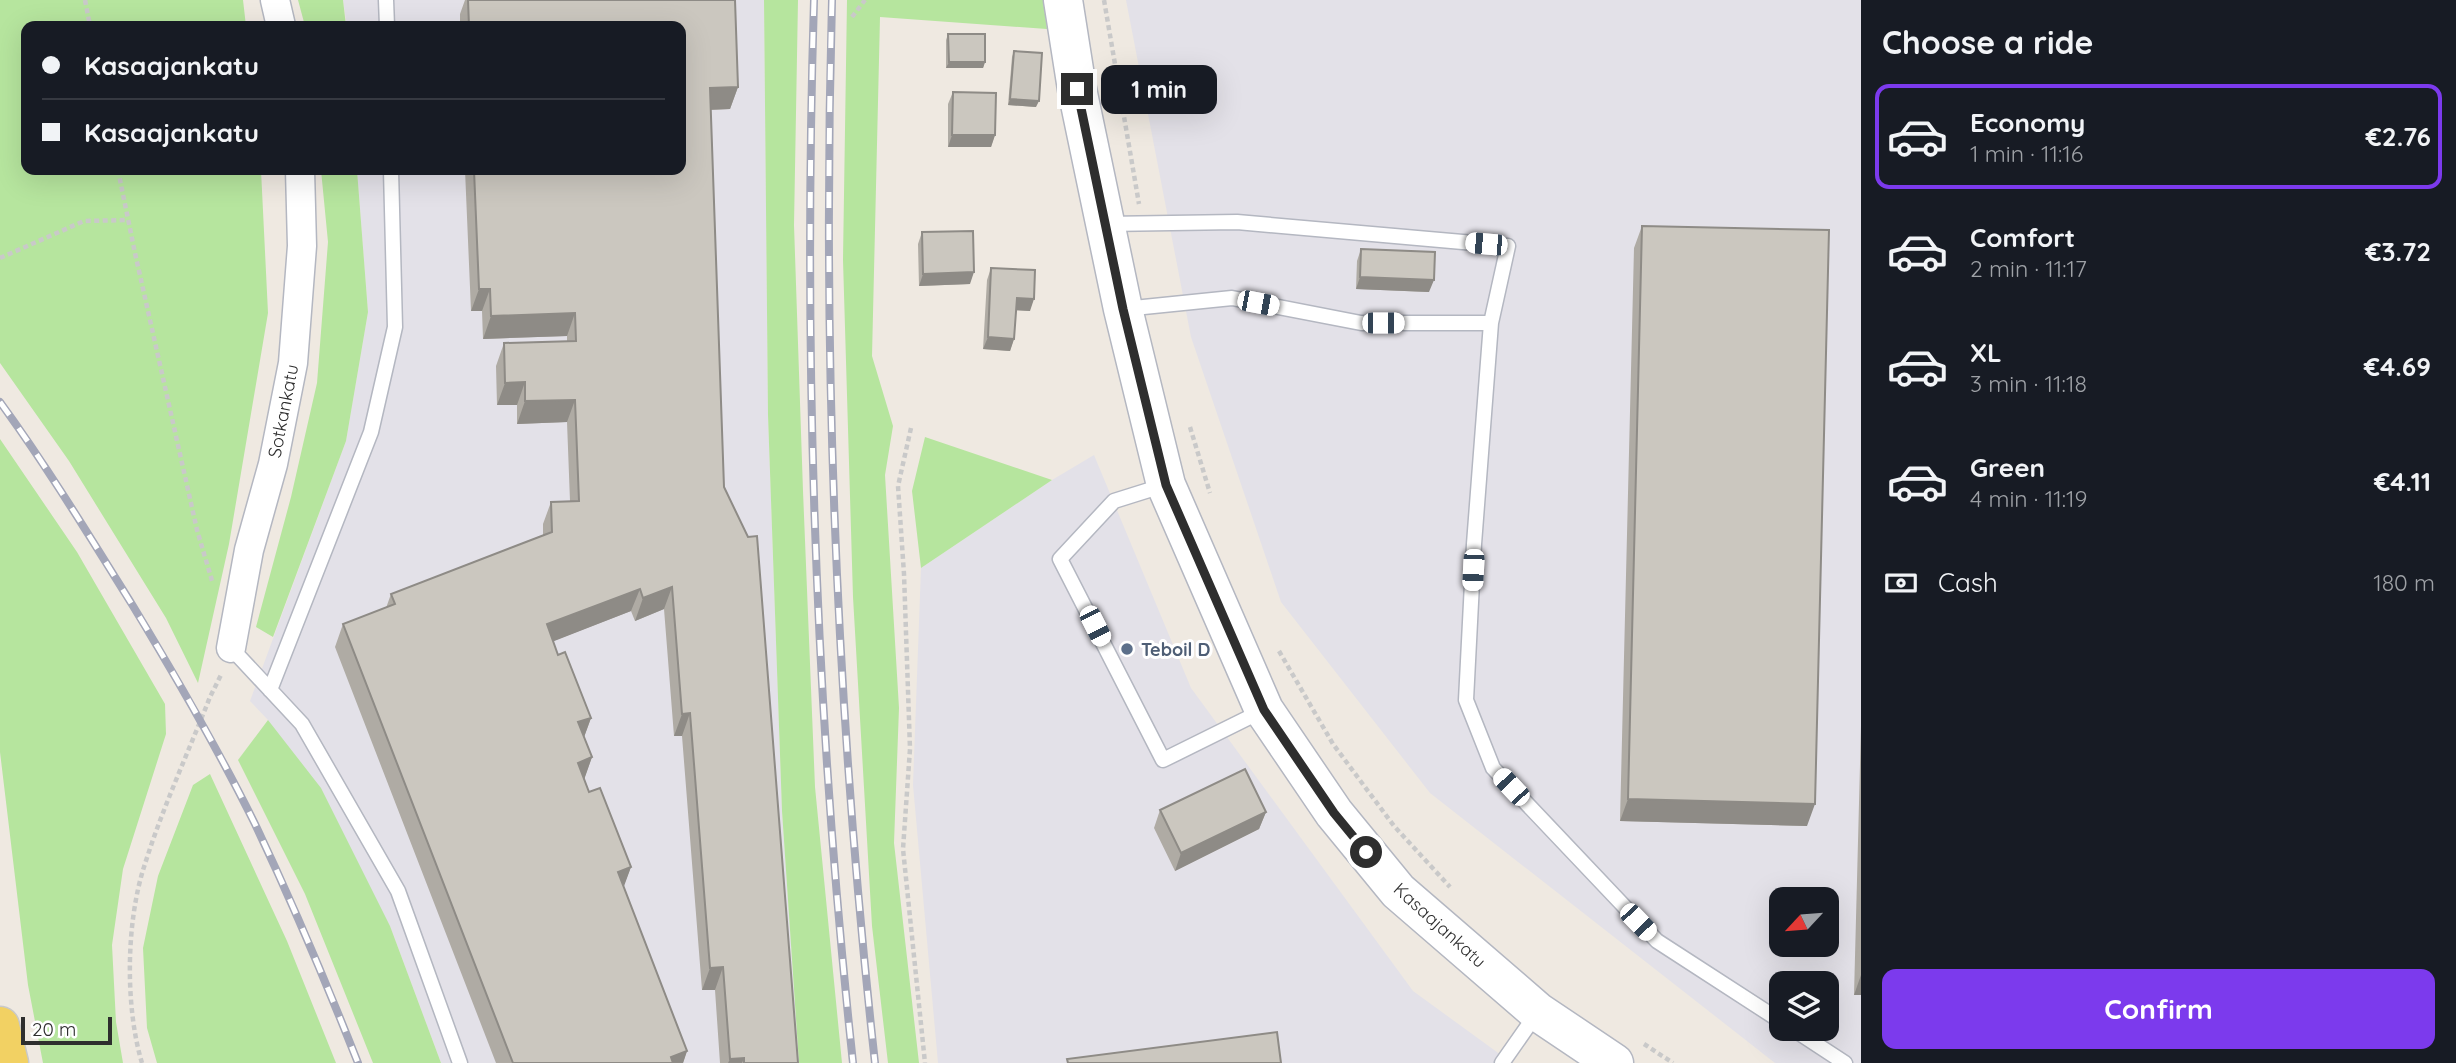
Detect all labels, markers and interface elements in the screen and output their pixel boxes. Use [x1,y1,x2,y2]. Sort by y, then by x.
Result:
text: Choose a ride [1882,22,2094,62]
text: Kasaajankatu [84,49,259,82]
callout: 1 min [1102,64,1217,114]
route end [1061,73,1093,105]
text: 1 min [1131,75,1187,104]
icon: car [1886,105,1949,168]
text: Economy [1970,106,2085,139]
text: Kasaajankatu [84,116,259,149]
text: €2.76 [2366,120,2431,153]
text: 1 min · 11:16 [1970,139,2083,168]
icon: car [1886,220,1949,283]
text: Comfort [1970,221,2075,254]
car [1465,232,1508,256]
text: €3.72 [2365,235,2431,268]
text: 2 min · 11:17 [1970,254,2087,283]
car [1236,289,1281,317]
car [1363,313,1405,334]
icon: car [1886,335,1949,398]
text: XL [1970,336,2002,369]
text: €4.69 [2364,350,2431,383]
street label: Sotkankatu [263,362,303,460]
text: 3 min · 11:18 [1970,369,2087,398]
icon: car [1886,450,1949,513]
text: Green [1970,451,2045,484]
text: €4.11 [2374,465,2431,498]
text: 4 min · 11:19 [1970,484,2087,513]
car [1462,548,1485,592]
icon: cash [1882,564,1920,602]
text: Cash [1938,566,1998,599]
text: 180 m [2373,568,2435,597]
car [1077,603,1114,649]
place label: Teboil D [1141,638,1210,661]
marker: Teboil D [1119,641,1135,657]
car [1489,764,1534,810]
route start [1350,836,1382,868]
street label: Kasaajankatu [1389,877,1491,973]
north arrow [1769,887,1839,957]
map controls [1769,887,1839,1041]
car [1616,900,1661,944]
button: Confirm [1882,969,2435,1049]
button: layers [1769,971,1839,1041]
scale bar [21,1014,112,1046]
text: 20 m [32,1017,76,1041]

